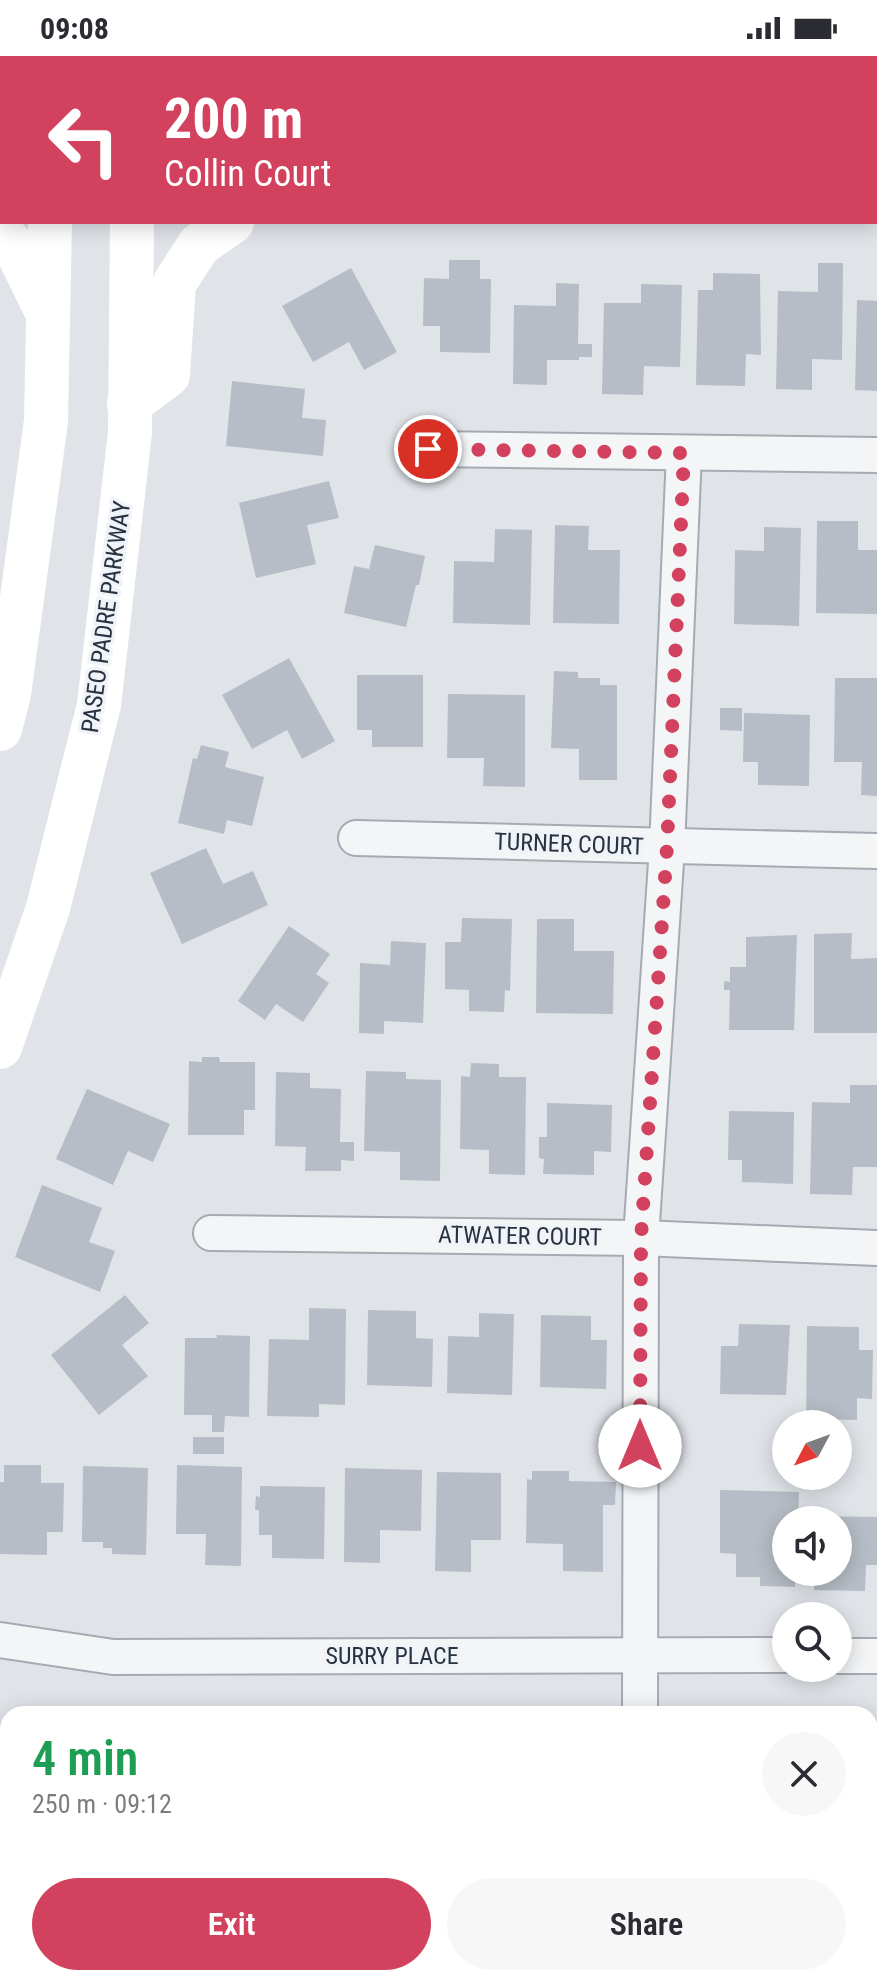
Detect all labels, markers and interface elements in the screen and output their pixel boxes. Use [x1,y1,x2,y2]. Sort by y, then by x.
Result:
text: 09:08 [40,11,109,46]
text: 200 m [164,86,303,152]
icon: left [32,88,136,192]
text: Collin Court [164,153,331,195]
pin [394,415,462,483]
icon: arrive [406,427,450,471]
street label: PASEO PADRE PARKWAY [76,499,136,735]
street label: TURNER COURT [494,827,644,861]
street label: ATWATER COURT [438,1221,602,1251]
position arrow [598,1404,682,1488]
north arrow [772,1410,852,1490]
map controls [772,1410,852,1682]
button: sound [772,1506,852,1586]
button: search [772,1602,852,1682]
street label: SURRY PLACE [325,1642,459,1670]
text: 4 min [32,1730,138,1787]
button: close [762,1732,846,1816]
text: 250 m · 09:12 [32,1789,172,1819]
button: Exit [32,1878,431,1970]
button: Share [447,1878,846,1970]

